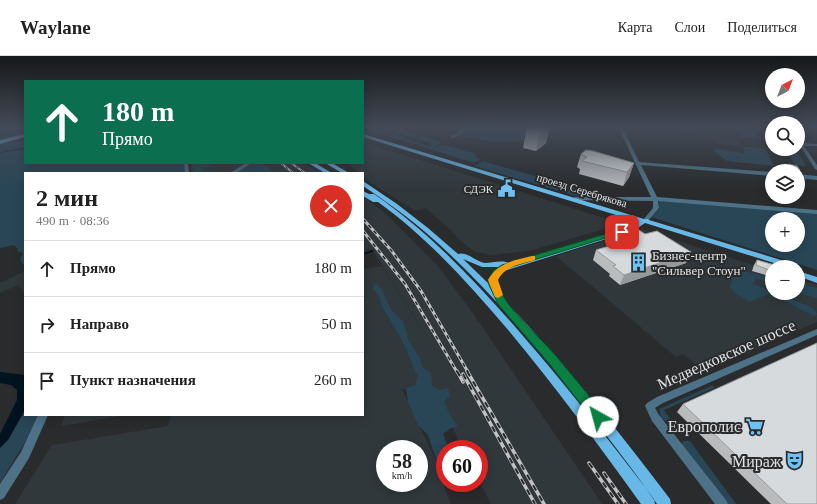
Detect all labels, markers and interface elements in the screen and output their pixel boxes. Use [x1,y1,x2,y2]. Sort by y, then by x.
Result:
text: Waylane [20,17,91,38]
text: Карта [618,20,652,35]
text: Слои [674,20,705,35]
text: Поделиться [727,20,797,35]
north arrow [765,68,805,108]
map controls [765,68,805,300]
icon: ahead [36,96,88,148]
text: 180 m [102,96,174,127]
button: search [765,116,805,156]
text: Прямо [102,129,153,149]
button: layers [765,164,805,204]
street label: проезд Серебрякова [535,171,629,209]
public building icon: СДЭК [496,179,516,199]
place label: СДЭК [464,183,494,195]
text: 2 мин [36,185,98,211]
button: close [310,185,352,227]
button: + [765,212,805,252]
text: 490 m · 08:36 [36,213,109,228]
pin [605,215,639,249]
icon: arrive [611,221,633,243]
place label: Бизнес-центр "Сильвер Стоун" [652,248,746,278]
building icon: Бизнес-центр "Сильвер Стоун" [629,252,649,272]
icon: ahead [36,258,58,280]
text: Прямо [70,260,116,276]
text: 180 m [314,260,352,276]
button: − [765,260,805,300]
icon: right [36,314,58,336]
text: Направо [70,316,129,332]
text: 50 m [322,316,352,332]
street label: Медведковское шоссе [654,316,798,394]
icon: arrive [36,370,58,392]
text: Пункт назначения [70,372,196,388]
text: 260 m [314,372,352,388]
position arrow [577,396,619,438]
supermarket icon: Европолис [744,416,764,436]
place label: Европолис [668,418,741,436]
speed limit sign: 60 [436,440,488,492]
text: 58 [392,450,412,472]
theatre icon: Мираж [784,451,804,471]
place label: Мираж [732,453,782,471]
text: km/h [392,470,412,481]

